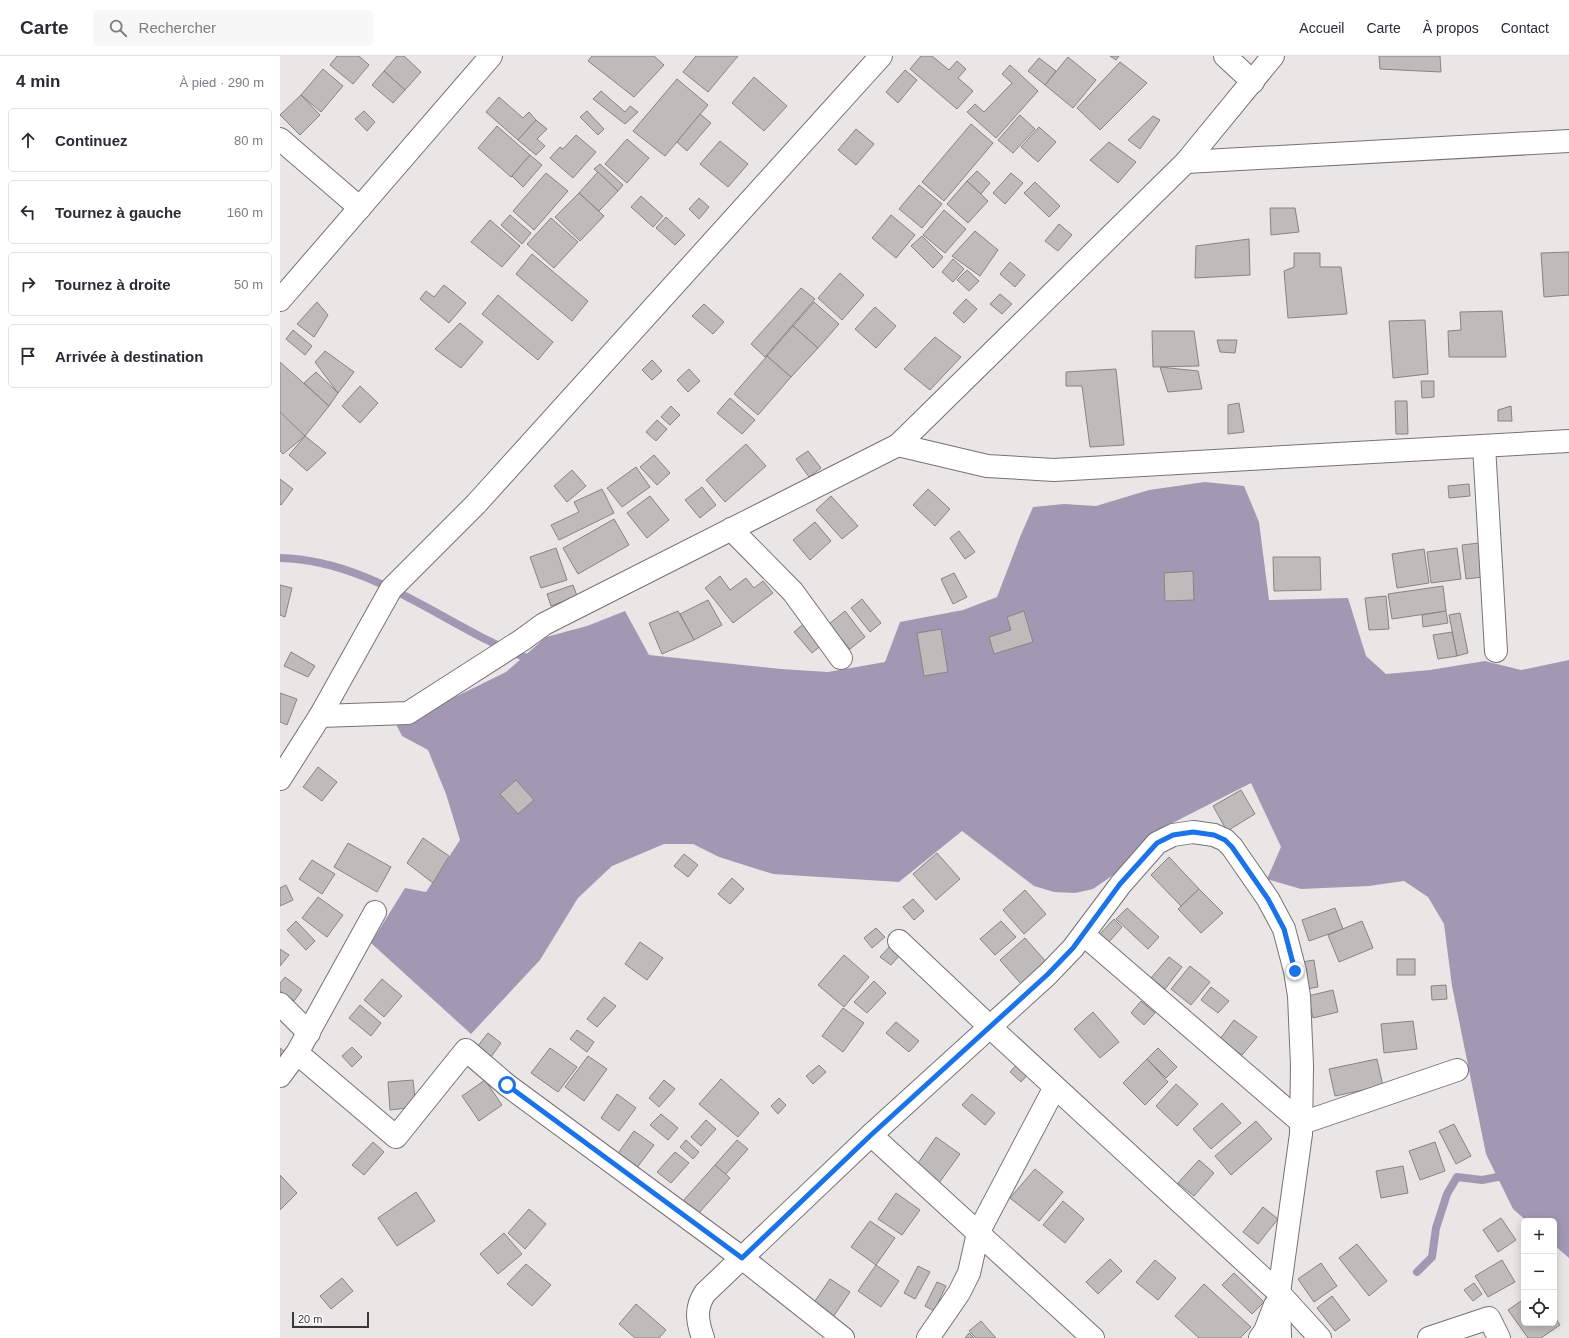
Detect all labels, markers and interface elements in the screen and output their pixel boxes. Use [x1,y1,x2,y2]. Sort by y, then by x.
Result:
search box [93,10,373,46]
text: Carte [20,17,69,38]
icon: search [107,17,129,39]
text: Rechercher [139,19,216,36]
text: Accueil [1299,20,1344,36]
text: Carte [1366,20,1401,36]
text: À propos [1423,20,1479,36]
text: Contact [1501,20,1549,36]
text: 4 min [16,72,60,91]
text: À pied · 290 m [179,75,264,90]
icon: ahead [17,129,39,151]
text: Continuez [55,132,128,149]
text: 80 m [234,133,263,148]
icon: left [17,201,39,223]
text: Tournez à gauche [55,204,181,221]
text: 160 m [227,205,263,220]
icon: right [17,273,39,295]
text: Tournez à droite [55,276,171,293]
text: 50 m [234,277,263,292]
icon: arrive [17,345,39,367]
text: Arrivée à destination [55,348,203,365]
route end [1286,962,1304,980]
route start [498,1076,516,1094]
map controls [1521,1218,1557,1326]
button: + [1521,1218,1557,1254]
button: − [1521,1254,1557,1290]
button: locate [1521,1290,1557,1326]
scale bar [292,1310,369,1329]
text: 20 m [298,1313,322,1325]

